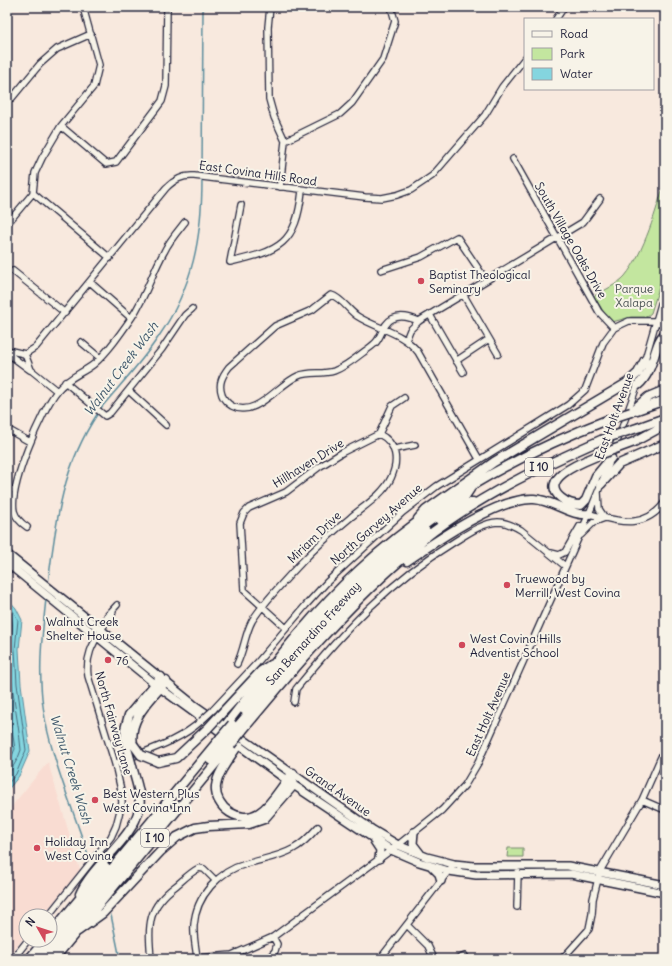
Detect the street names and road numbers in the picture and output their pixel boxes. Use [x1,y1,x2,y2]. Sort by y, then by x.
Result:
street label: East Covina Hills Road [198,157,318,189]
street label: South Village Oaks Drive [532,179,610,301]
street label: East Holt Avenue [591,371,637,461]
street label: Hillhaven Drive [270,435,346,491]
road number: I 10 [525,458,553,476]
street label: North Garvey Avenue [327,480,425,568]
street label: Miriam Drive [284,508,344,566]
street label: San Bernardino Freeway [263,578,363,688]
street label: East Holt Avenue [463,669,513,759]
street label: North Fairway Lane [92,670,136,776]
street label: Grand Avenue [302,763,374,819]
road number: I 10 [141,829,169,847]

